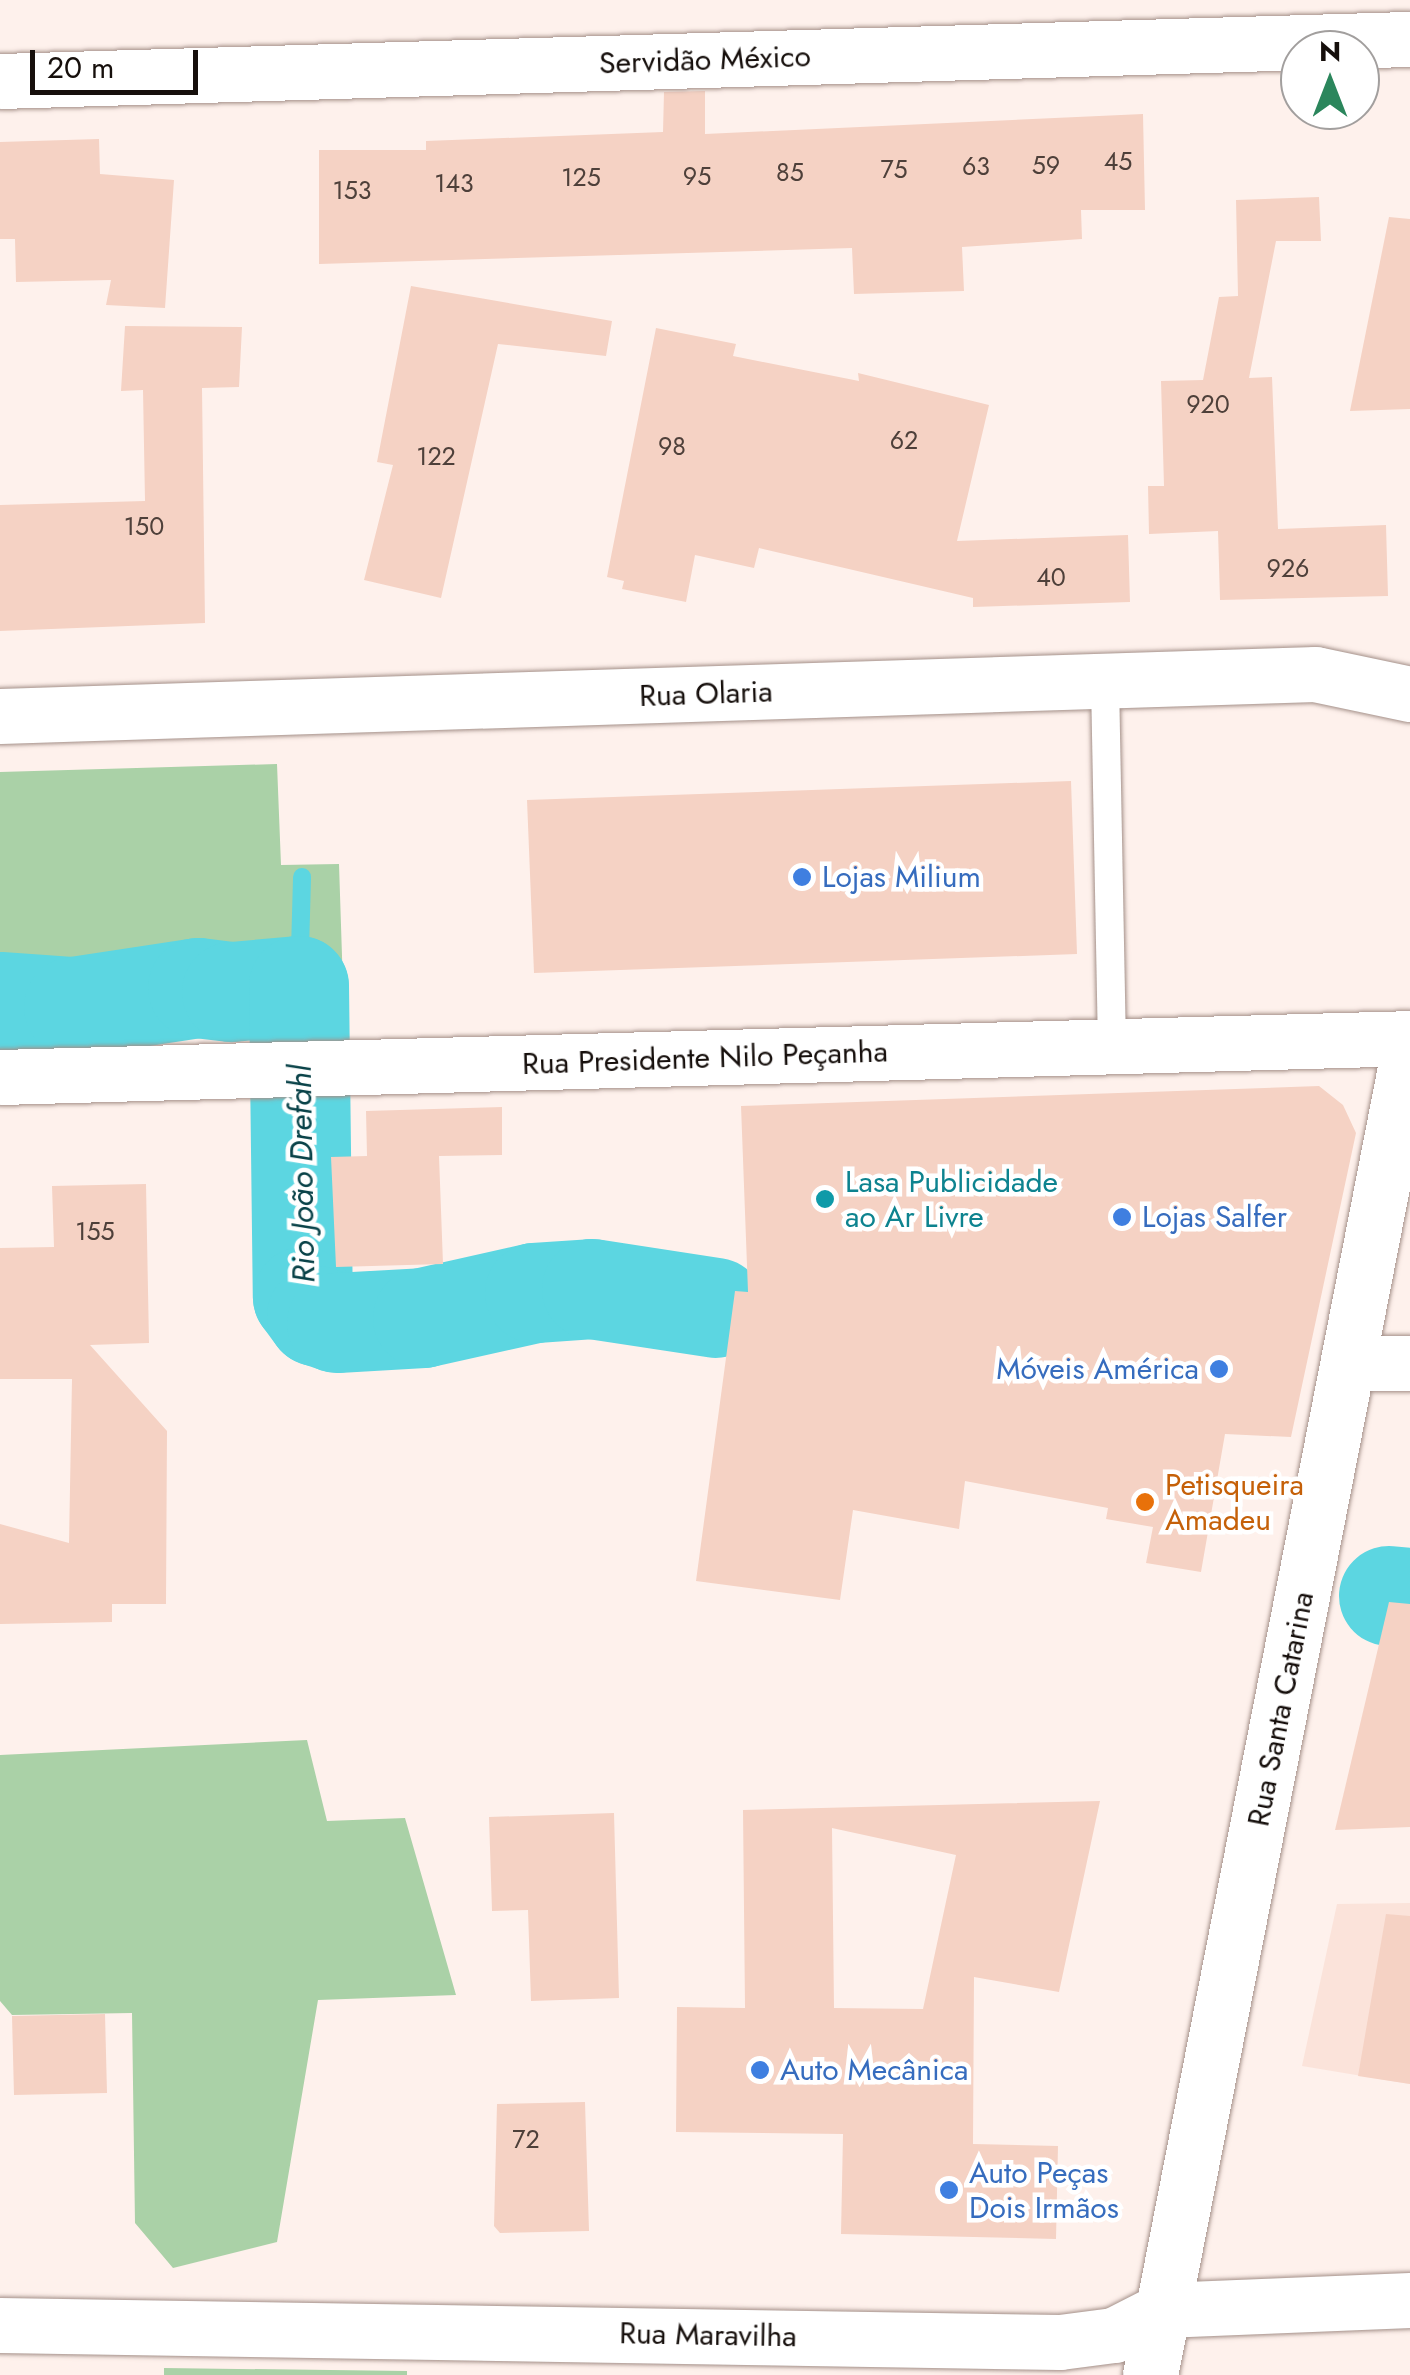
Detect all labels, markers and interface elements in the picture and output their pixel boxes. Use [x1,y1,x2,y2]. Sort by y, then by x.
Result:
scale bar [35,30,202,92]
north arrow [1280,30,1380,130]
text: N [1319,31,1341,72]
street label: Servidão México [598,38,812,82]
text: 20 m [47,46,114,89]
house number: 45 [1104,146,1132,176]
house number: 59 [1032,150,1060,180]
house number: 63 [962,151,990,181]
house number: 75 [880,154,908,184]
house number: 85 [776,157,804,187]
house number: 95 [683,161,711,191]
house number: 125 [561,162,601,192]
house number: 143 [434,168,474,198]
house number: 153 [333,175,371,205]
house number: 920 [1186,389,1230,419]
house number: 62 [890,425,918,455]
house number: 98 [658,431,686,461]
house number: 122 [416,441,456,471]
house number: 150 [124,511,164,541]
house number: 926 [1266,553,1310,583]
house number: 40 [1036,562,1066,592]
street label: Rua Olaria [639,674,773,714]
place label: Lojas Milium [822,859,981,895]
marker: Lojas Milium [791,866,813,888]
street label: Rua Presidente Nilo Peçanha [521,1034,889,1082]
water label: Rio João Drefahl [281,1065,323,1283]
place label: Lasa Publicidade ao Ar Livre [845,1164,1058,1234]
marker: Lasa Publicidade ao Ar Livre [814,1188,836,1210]
place label: Lojas Salfer [1142,1199,1287,1235]
marker: Lojas Salfer [1111,1206,1133,1228]
house number: 155 [75,1216,115,1246]
place label: Móveis América [996,1351,1199,1387]
marker: Móveis América [1208,1358,1230,1380]
place label: Petisqueira Amadeu [1165,1467,1304,1538]
marker: Petisqueira Amadeu [1134,1491,1156,1513]
street label: Rua Santa Catarina [1241,1589,1321,1829]
place label: Auto Mecânica [780,2052,968,2088]
marker: Auto Mecânica [749,2059,771,2081]
house number: 72 [512,2124,540,2154]
place label: Auto Peças Dois Irmãos [969,2155,1119,2226]
marker: Auto Peças Dois Irmãos [938,2179,960,2201]
street label: Rua Maravilha [619,2315,797,2355]

